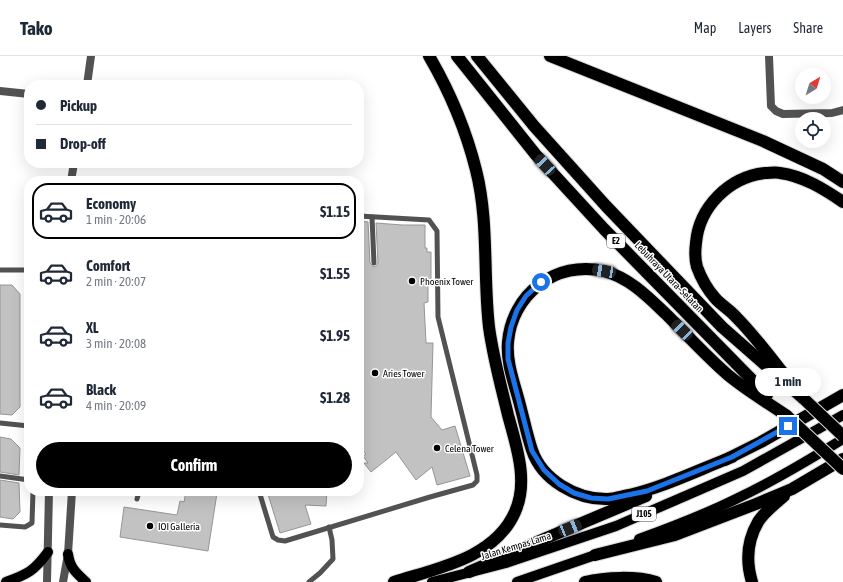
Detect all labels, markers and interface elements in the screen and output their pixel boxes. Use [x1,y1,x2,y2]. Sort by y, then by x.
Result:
text: Tako [20,17,53,39]
text: Map [694,20,716,36]
text: Layers [738,20,771,36]
text: Share [793,20,823,36]
north arrow [795,68,831,104]
map controls [795,68,831,148]
text: Pickup [60,97,97,114]
button: locate [795,112,831,148]
text: Drop-off [60,135,106,152]
car [532,152,558,178]
icon: car [38,193,74,229]
text: Economy [86,195,136,212]
text: $1.15 [320,203,350,220]
text: 1 min · 20:06 [86,212,146,227]
road number: E2 [607,234,625,248]
street label: Lebuhraya Utara–Selatan [633,240,706,315]
icon: car [38,255,74,291]
text: Comfort [86,257,130,274]
car [591,263,617,279]
text: $1.55 [320,265,350,282]
route start [532,273,550,291]
text: 2 min · 20:07 [86,274,146,289]
marker: Phoenix Tower [407,276,417,286]
place label: Phoenix Tower [420,276,474,287]
icon: car [38,317,74,353]
car [669,317,695,343]
text: XL [86,319,99,336]
text: $1.95 [320,327,350,344]
text: 3 min · 20:08 [86,336,146,351]
marker: Aries Tower [370,368,380,378]
place label: Aries Tower [383,368,425,379]
callout: 1 min [755,368,821,396]
text: 1 min [775,374,801,389]
icon: car [38,379,74,415]
text: Black [86,381,116,398]
text: $1.28 [320,389,350,406]
text: 4 min · 20:09 [86,398,146,413]
route end [779,417,797,435]
button: Confirm [36,442,352,488]
marker: Celena Tower [432,443,442,453]
place label: Celena Tower [445,443,495,454]
road number: J105 [632,507,656,521]
car [557,518,583,538]
marker: IOI Galleria [145,521,155,531]
place label: IOI Galleria [158,521,200,532]
street label: Jalan Kempas Lama [480,530,553,562]

